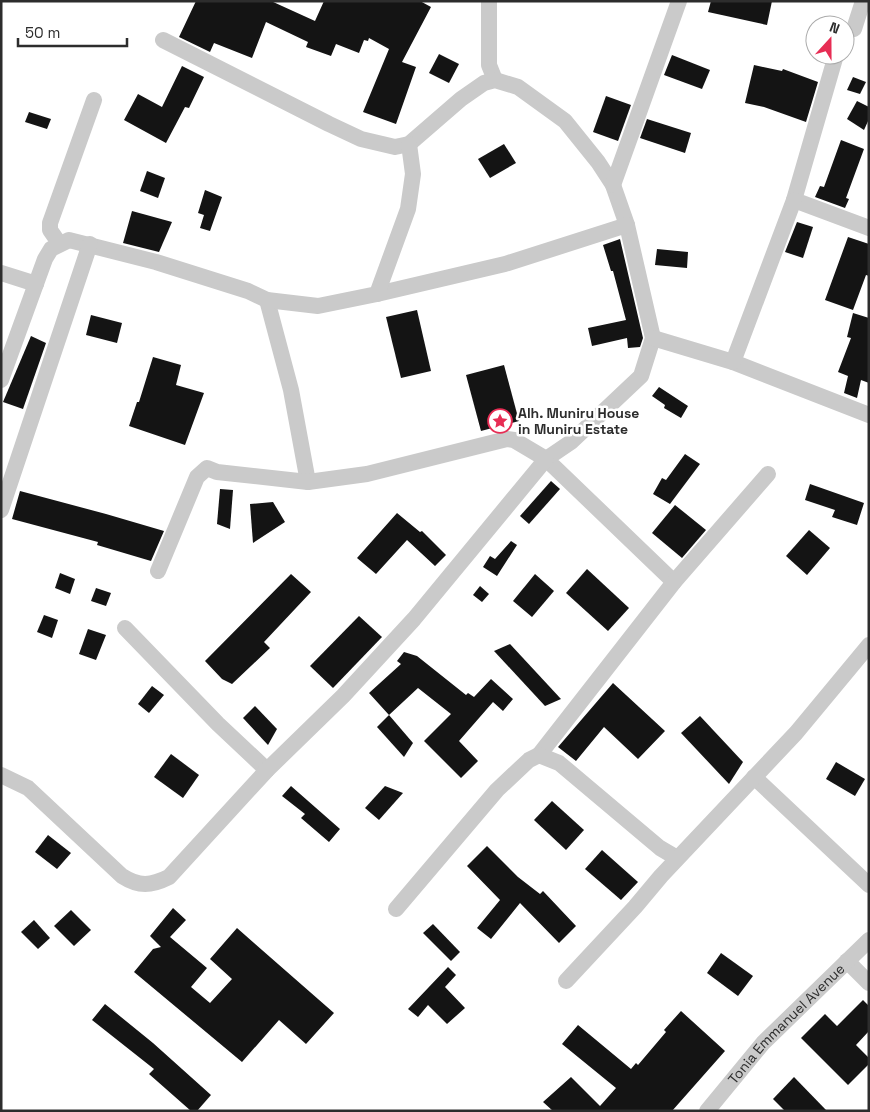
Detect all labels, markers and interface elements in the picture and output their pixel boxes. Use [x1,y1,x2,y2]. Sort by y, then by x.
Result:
scale bar [18,15,126,47]
north arrow [805,15,855,65]
text: N [827,18,842,38]
text: 50 m [25,23,60,42]
place label: Alh. Muniru House in Muniru Estate [518,404,639,438]
place icon: Alh. Muniru House in Muniru Estate [487,408,513,434]
street label: Tonia Emmanuel Avenue [724,960,848,1088]

